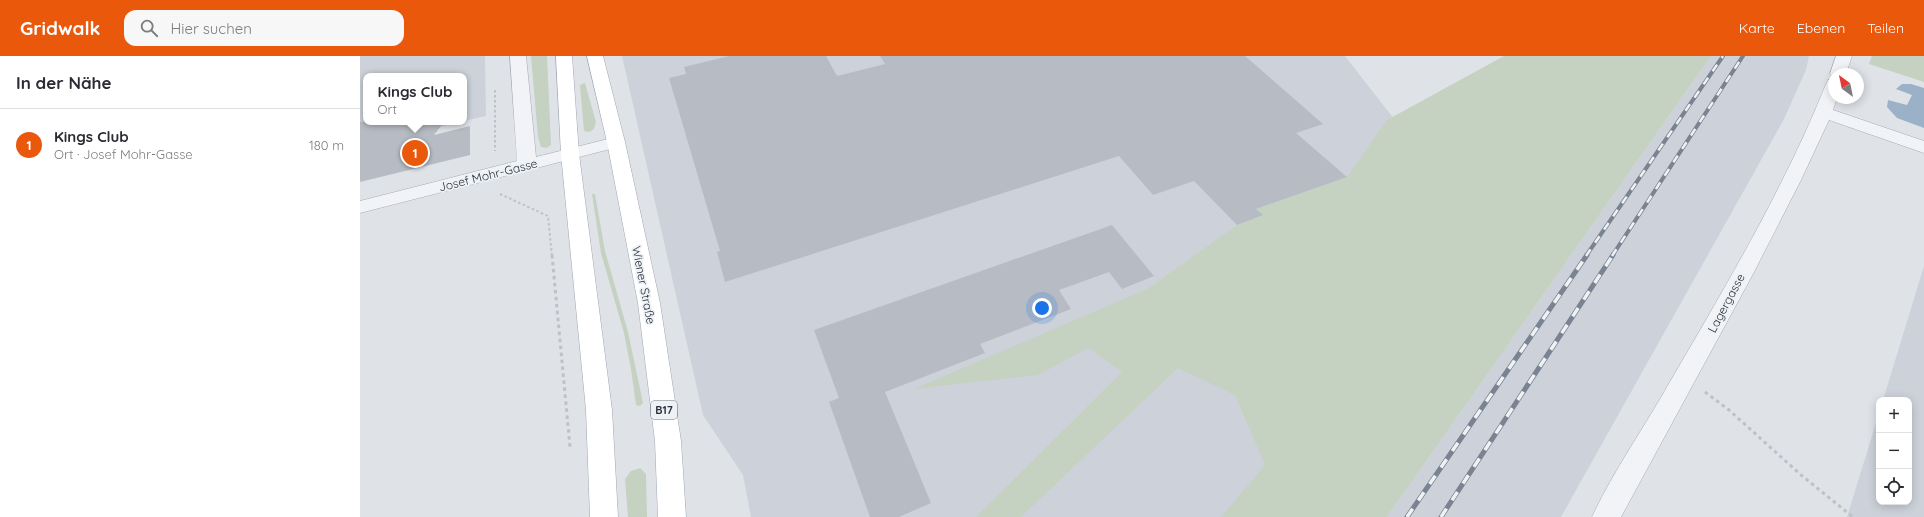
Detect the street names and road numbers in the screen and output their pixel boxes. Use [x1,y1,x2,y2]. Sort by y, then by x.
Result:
street label: Josef Mohr-Gasse [437,155,539,195]
street label: Wiener Straße [629,245,659,325]
street label: Lagergasse [1704,271,1748,335]
road number: B17 [651,401,677,419]

